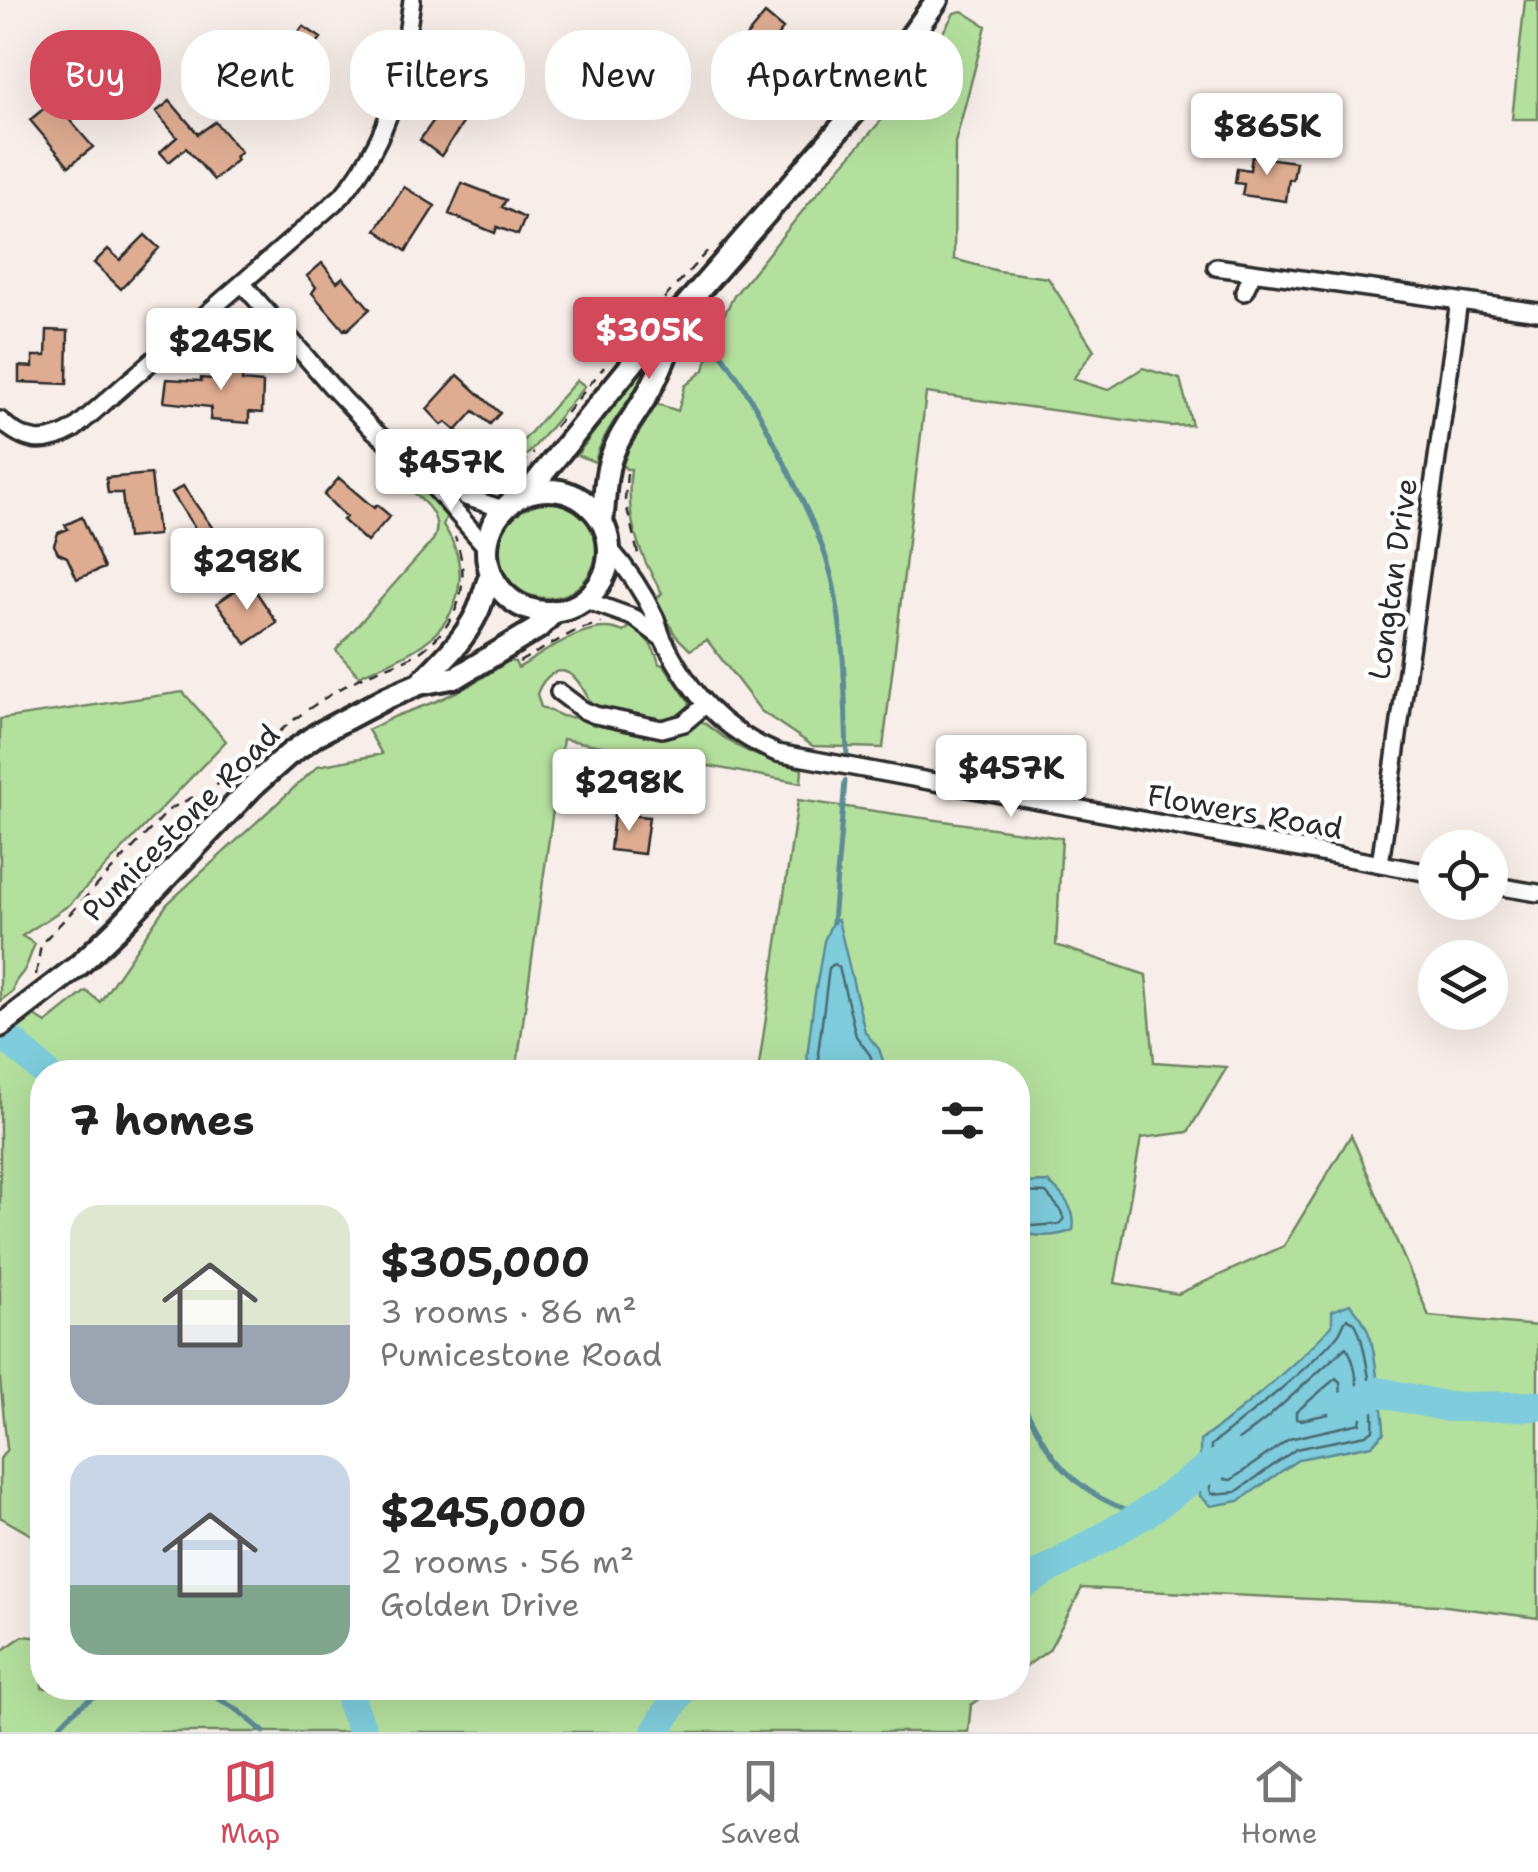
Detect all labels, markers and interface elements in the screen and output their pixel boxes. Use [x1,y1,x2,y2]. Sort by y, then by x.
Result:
chip: Buy [30,30,161,120]
chip: Rent [181,30,330,120]
chip: Filters [350,30,525,120]
chip: New [545,30,691,120]
chip: Apartment [711,30,963,120]
pin: $865K [1197,93,1337,178]
text: $865K [1213,104,1321,147]
pin: $305K [579,297,719,382]
pin: $245K [151,308,291,393]
text: $305K [595,308,703,351]
text: $245K [168,319,274,362]
pin: $457K [381,429,521,514]
text: $457K [398,440,504,483]
street label: Longtan Drive [1358,475,1427,682]
pin: $298K [177,528,317,613]
text: $298K [193,539,301,582]
street label: Pumicestone Road [73,715,289,931]
pin: $457K [941,735,1081,820]
text: $457K [958,746,1064,789]
pin: $298K [559,749,699,834]
text: $298K [575,760,683,803]
street label: Flowers Road [1144,774,1346,849]
map controls [1418,830,1508,1030]
button: locate [1418,830,1508,920]
button: layers [1418,940,1508,1030]
text: 7 homes [70,1092,255,1148]
icon: filters [935,1093,990,1148]
text: $305,000 [380,1234,590,1290]
icon: home [150,1245,270,1365]
text: 3 rooms · 86 m² [380,1290,637,1333]
text: Pumicestone Road [380,1333,662,1376]
text: $245,000 [380,1484,587,1540]
icon: home [150,1495,270,1615]
text: 2 rooms · 56 m² [380,1540,634,1583]
text: Golden Drive [380,1583,580,1626]
tab: Map [220,1754,280,1852]
tab: Saved [721,1754,800,1852]
tab: Home [1241,1754,1318,1852]

